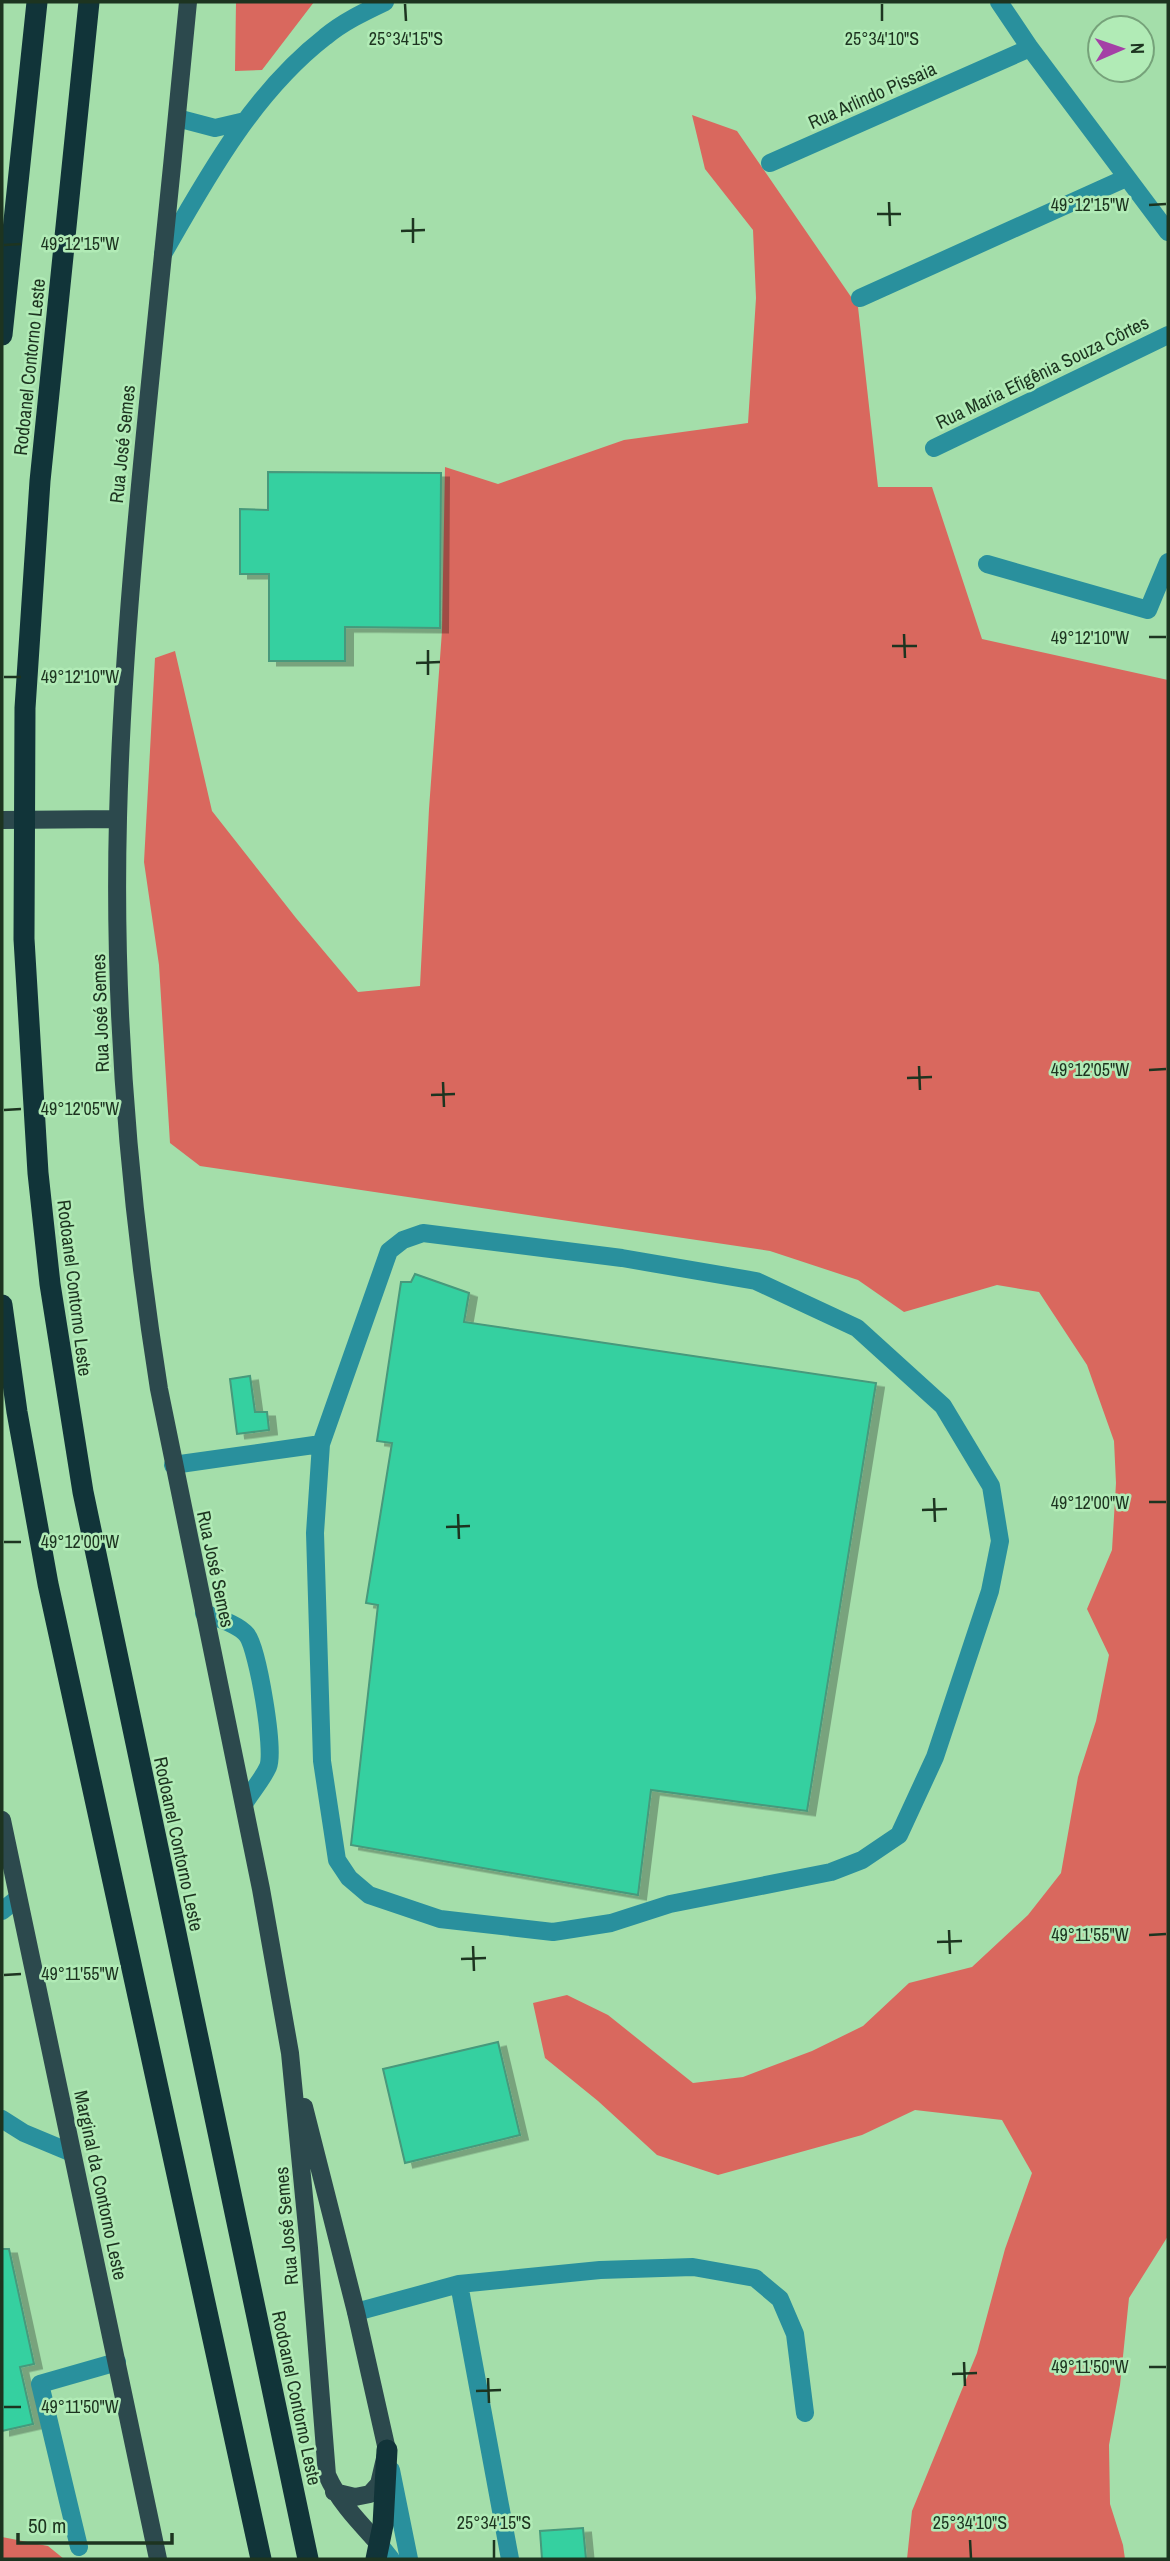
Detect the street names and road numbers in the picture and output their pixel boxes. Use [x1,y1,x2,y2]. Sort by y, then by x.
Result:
street label: Rua Arlindo Pissaia [804,55,940,135]
street label: Rodoanel Contorno Leste [7,277,51,457]
street label: Rua Maria Efigênia Souza Côrtes [931,309,1153,435]
street label: Rua José Semes [103,383,141,504]
street label: Rua José Semes [85,953,115,1073]
street label: Rodoanel Contorno Leste [51,1198,99,1378]
street label: Rua José Semes [191,1508,241,1630]
street label: Rodoanel Contorno Leste [148,1754,210,1934]
street label: Marginal da Contorno Leste [68,2088,134,2282]
street label: Rua José Semes [268,2166,304,2286]
street label: Rodoanel Contorno Leste [266,2308,328,2488]

